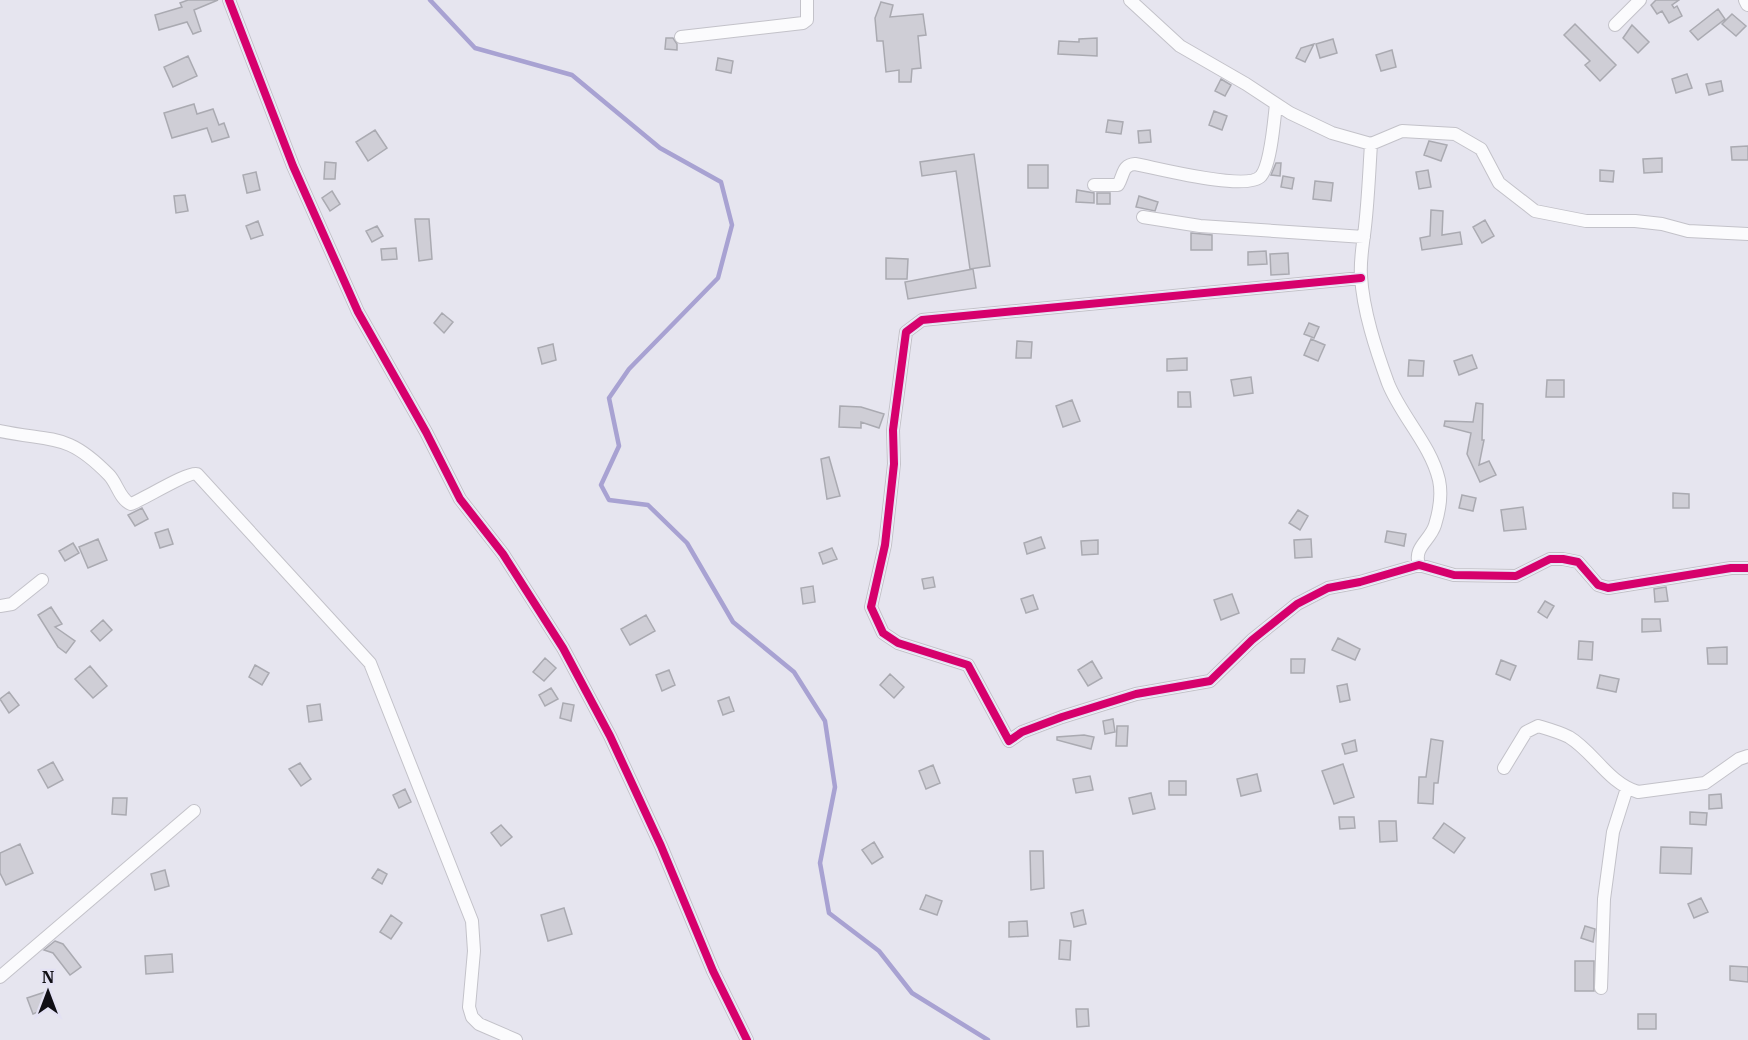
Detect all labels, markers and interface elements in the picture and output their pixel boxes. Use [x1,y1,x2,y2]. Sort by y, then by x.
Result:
north arrow [18,962,78,1022]
text: N [42,967,54,987]

